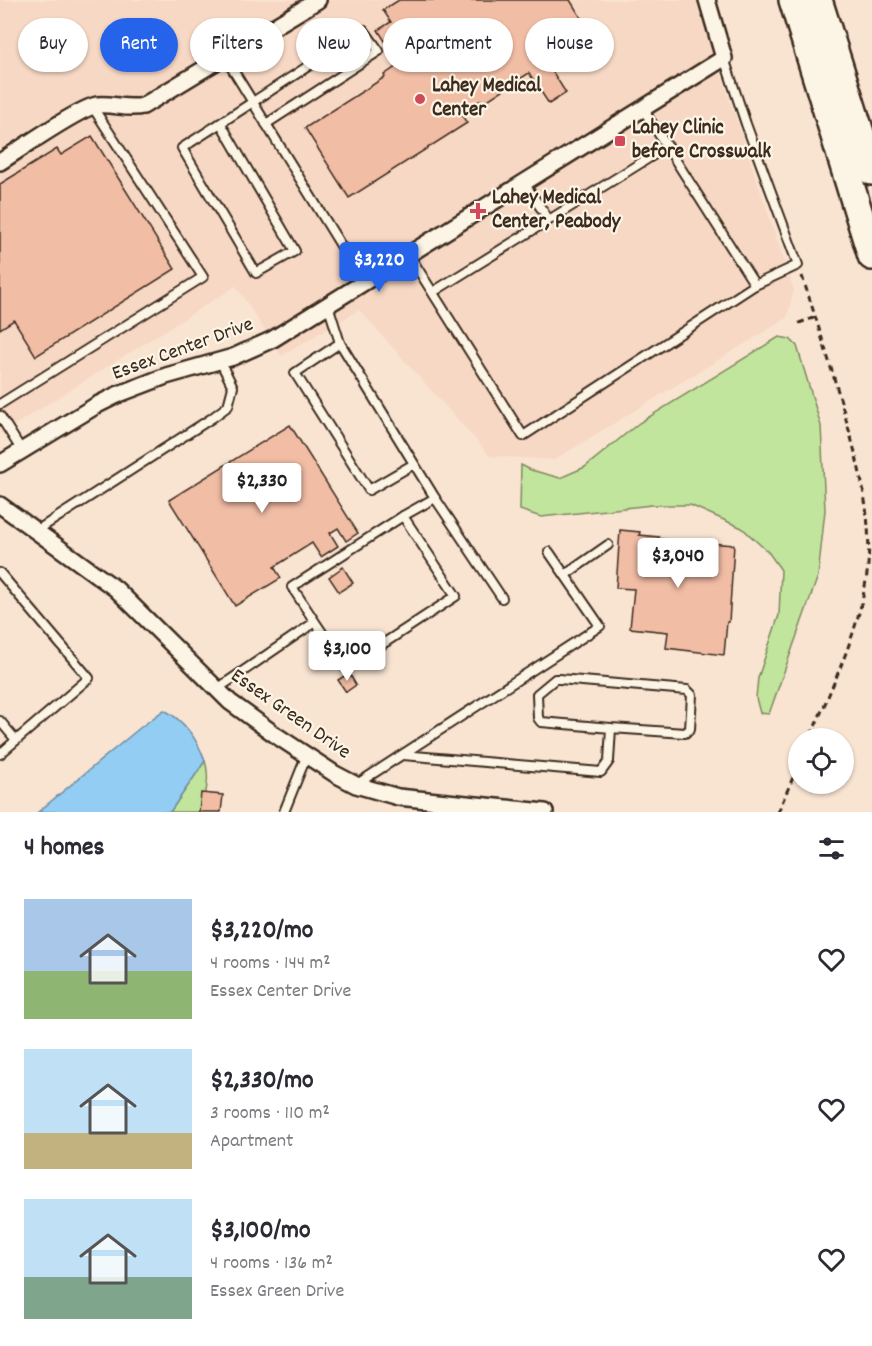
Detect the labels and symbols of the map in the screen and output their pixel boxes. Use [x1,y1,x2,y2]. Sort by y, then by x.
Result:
place label: Lahey Medical Center [432,72,542,126]
marker: Lahey Medical Center [413,92,427,106]
place label: Lahey Clinic before Crosswalk [632,114,771,168]
marker: Lahey Clinic before Crosswalk [613,134,627,148]
place label: Lahey Medical Center, Peabody [492,184,622,238]
marker: Lahey Medical Center, Peabody [469,202,487,220]
pin: $3,220 [330,242,428,293]
street label: Essex Center Drive [108,311,258,389]
pin: $2,330 [213,463,311,514]
pin: $3,040 [629,538,727,589]
pin: $3,100 [298,631,396,682]
street label: Essex Green Drive [224,662,356,768]

